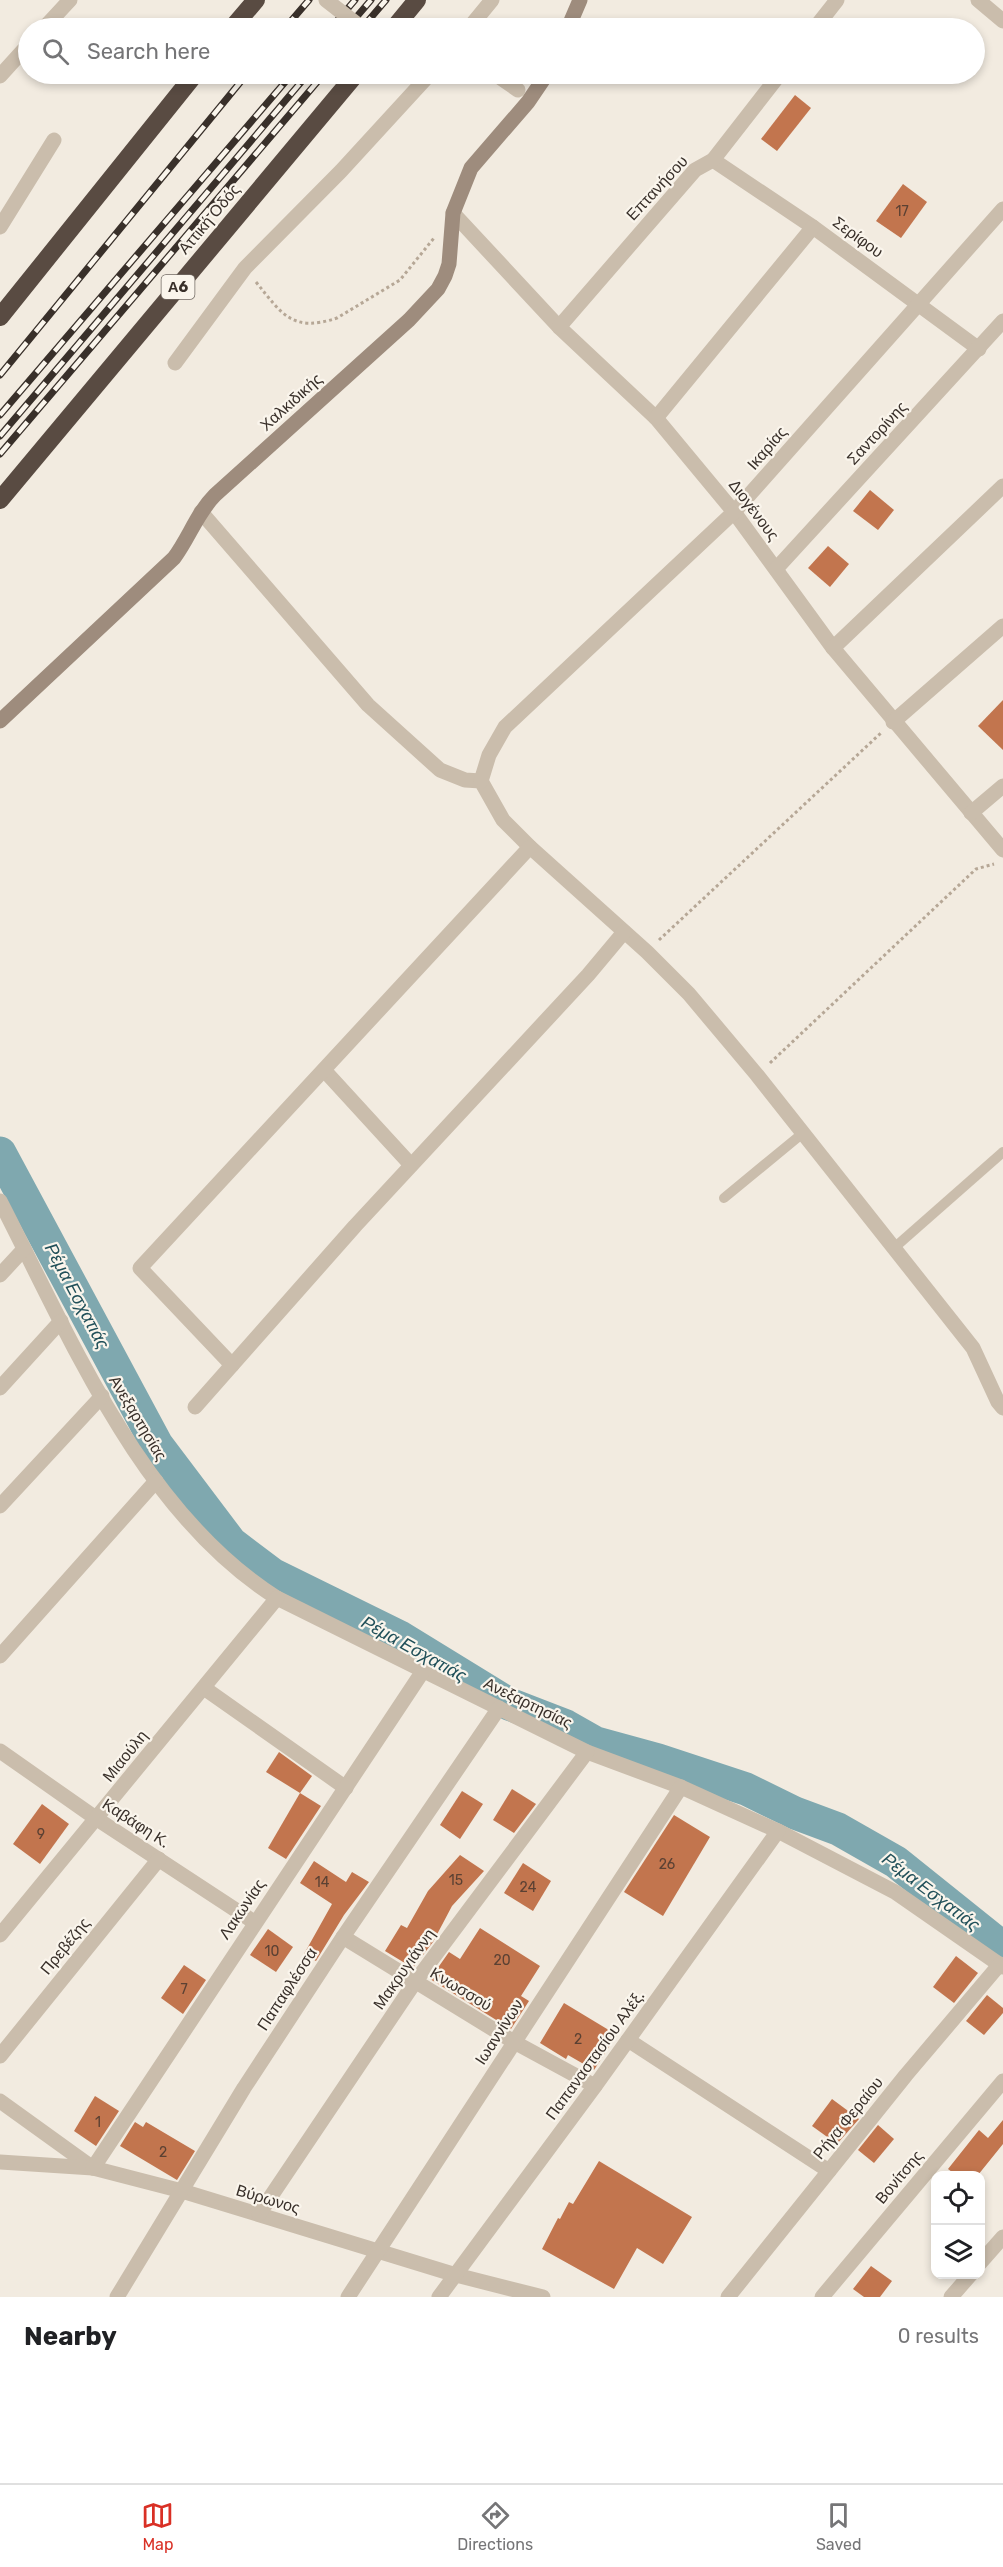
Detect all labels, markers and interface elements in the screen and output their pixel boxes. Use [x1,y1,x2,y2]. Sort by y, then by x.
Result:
search box [18,18,985,84]
icon: search [39,35,72,68]
text: Search here [87,38,210,65]
street label: Επτανήσου [622,152,692,224]
street label: Αττική Οδός [174,180,244,258]
house number: 17 [895,203,909,220]
street label: Σερίφου [829,212,887,262]
road number: Α6 [162,275,195,299]
street label: Χαλκιδικής [256,369,326,435]
street label: Σαντορίνης [843,397,911,469]
street label: Ικαρίας [743,422,791,474]
street label: Διογένους [725,476,783,545]
water label: Ρέμα Εσχατιάς [40,1239,114,1353]
street label: Ανεξαρτησίας [105,1372,171,1464]
water label: Ρέμα Εσχατιάς [358,1611,471,1687]
street label: Ανεξαρτησίας [481,1673,576,1733]
street label: Μιαούλη [99,1726,151,1786]
street label: Καβάφη Κ. [99,1794,173,1852]
house number: 9 [37,1826,45,1843]
water label: Ρέμα Εσχατιάς [878,1848,985,1936]
house number: 26 [659,1856,675,1873]
house number: 15 [449,1872,463,1889]
house number: 14 [315,1874,330,1891]
street label: Λακωνίας [215,1875,269,1943]
house number: 24 [520,1879,537,1896]
street label: Πρεβέζης [36,1914,94,1978]
street label: Μακρυγιάννη [369,1925,439,2013]
house number: 10 [265,1943,280,1960]
street label: Παπαφλέσσα [253,1944,321,2034]
house number: 20 [493,1952,511,1969]
street label: Κνωσσού [427,1963,495,2015]
house number: 7 [180,1981,188,1998]
street label: Παπαναστασίου Αλέξ. [542,1987,648,2123]
street label: Ιωαννίνων [471,1996,527,2068]
house number: 2 [574,2031,582,2048]
street label: Ρήγα Φεραίου [809,2073,887,2163]
house number: 1 [95,2114,101,2131]
house number: 2 [159,2144,167,2161]
street label: Βονίτσης [871,2146,927,2208]
map controls [931,2171,985,2279]
button: locate [931,2171,985,2225]
street label: Βύρωνος [234,2180,302,2218]
button: layers [931,2225,985,2279]
text: Nearby [24,2321,117,2352]
text: 0 results [898,2324,979,2348]
tab: Map [141,2499,174,2554]
tab: Directions [457,2499,533,2554]
tab: Saved [816,2499,862,2554]

